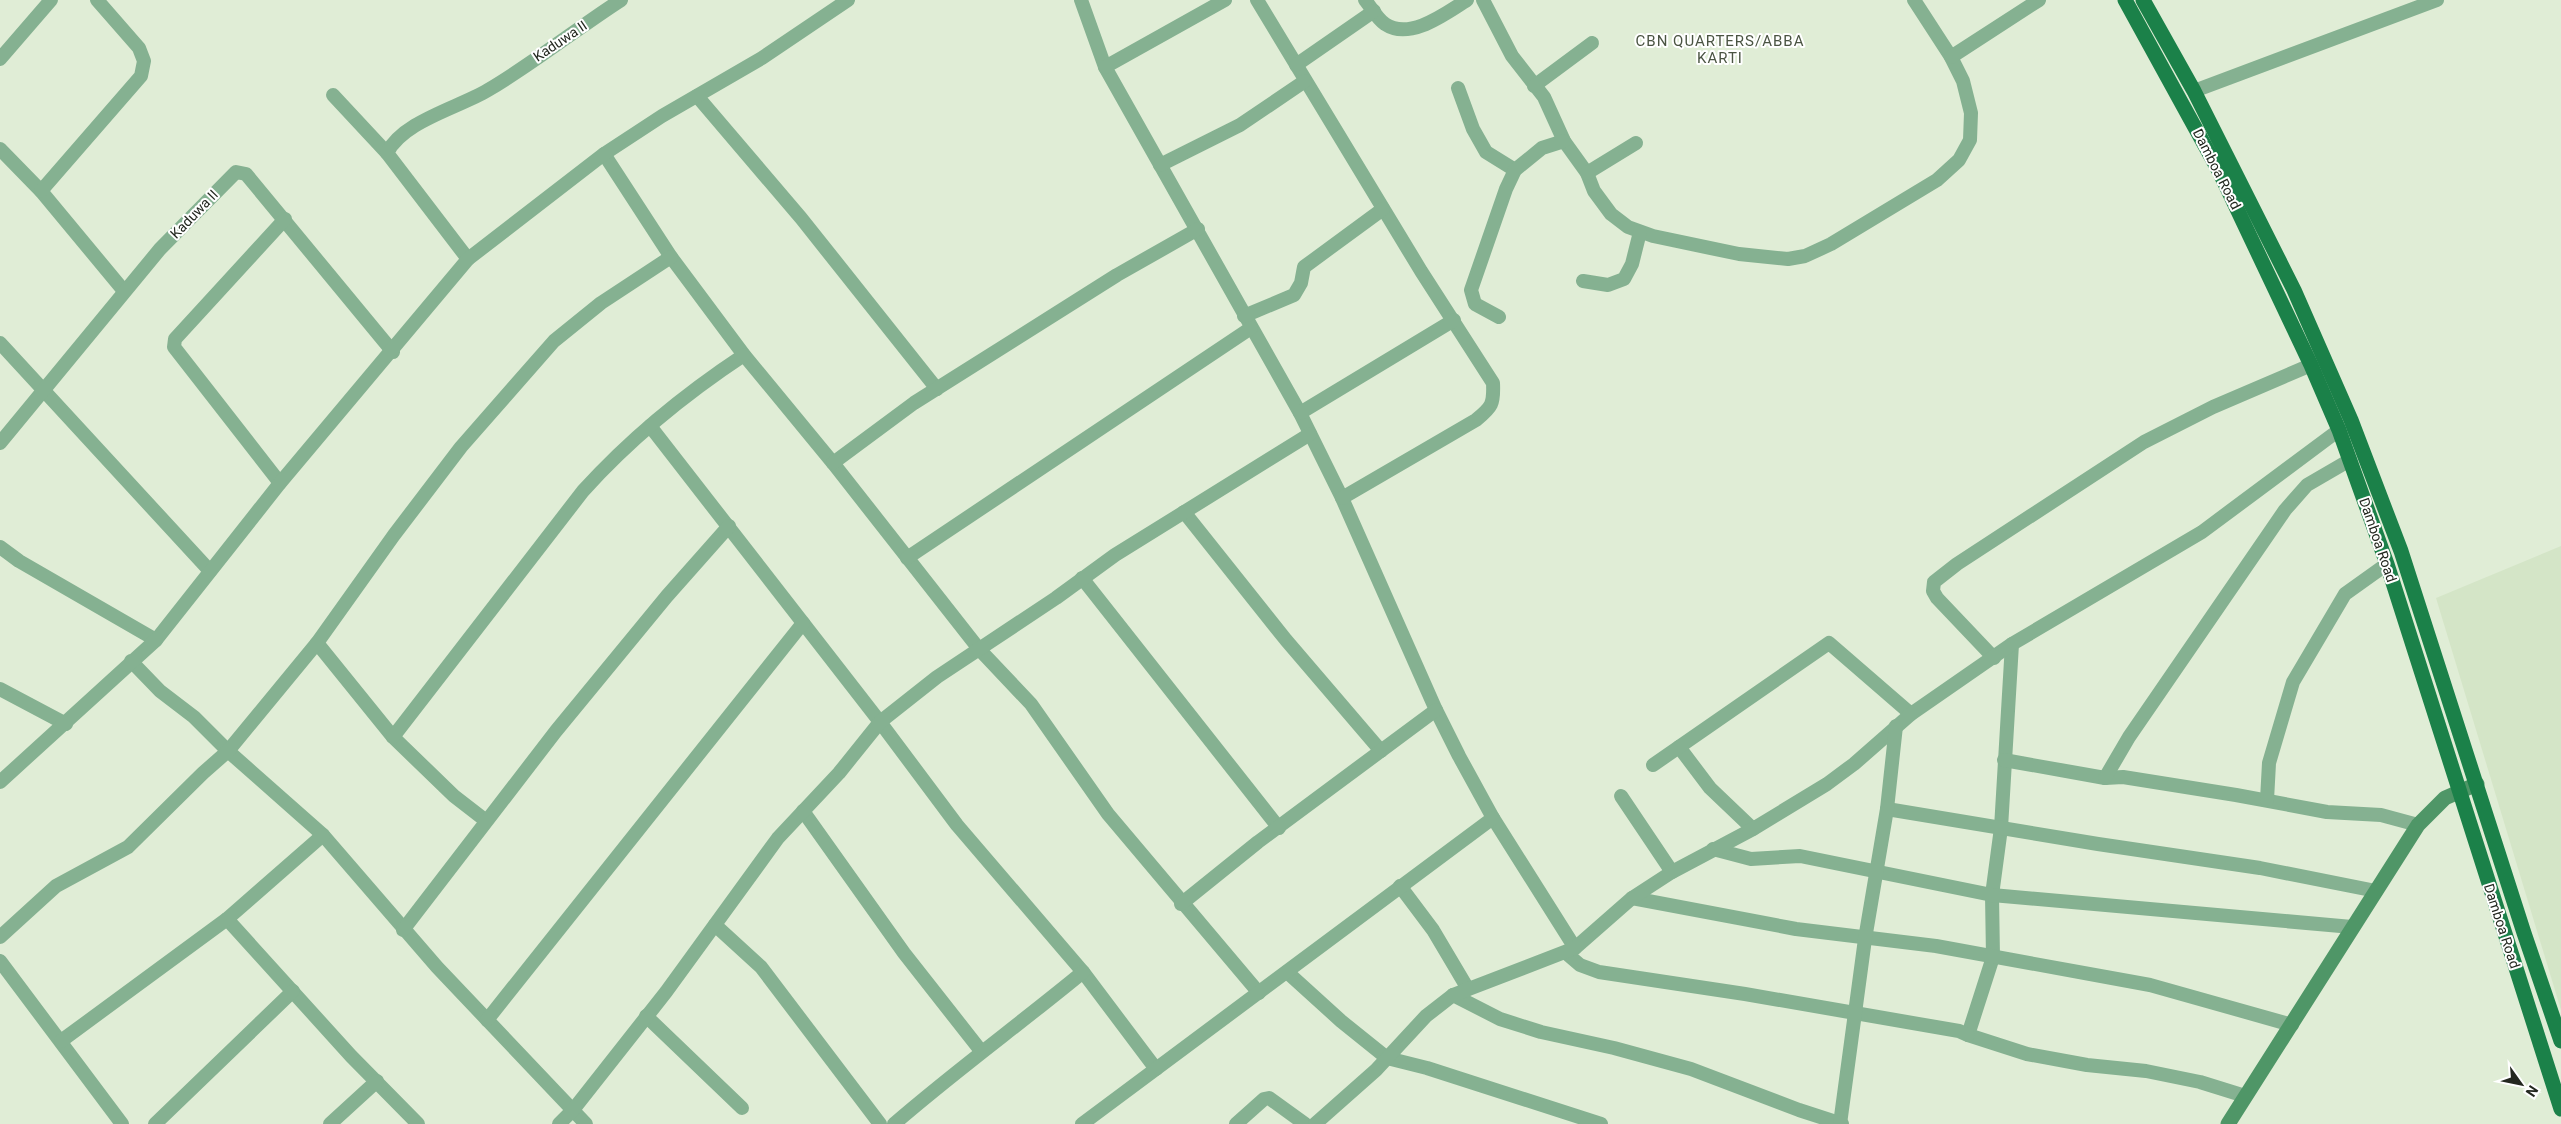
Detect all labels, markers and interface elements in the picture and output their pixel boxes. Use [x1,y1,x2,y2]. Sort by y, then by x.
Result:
street label: Kaduwa II [530,17,590,65]
district label: CBN QUARTERS/ABBA KARTI [1636,32,1804,67]
street label: Damboa Road [2190,126,2244,212]
street label: Kaduwa II [167,186,221,242]
street label: Damboa Road [2356,496,2400,584]
street label: Damboa Road [2481,882,2523,970]
north arrow [2496,1059,2546,1109]
text: N [2522,1083,2541,1100]

